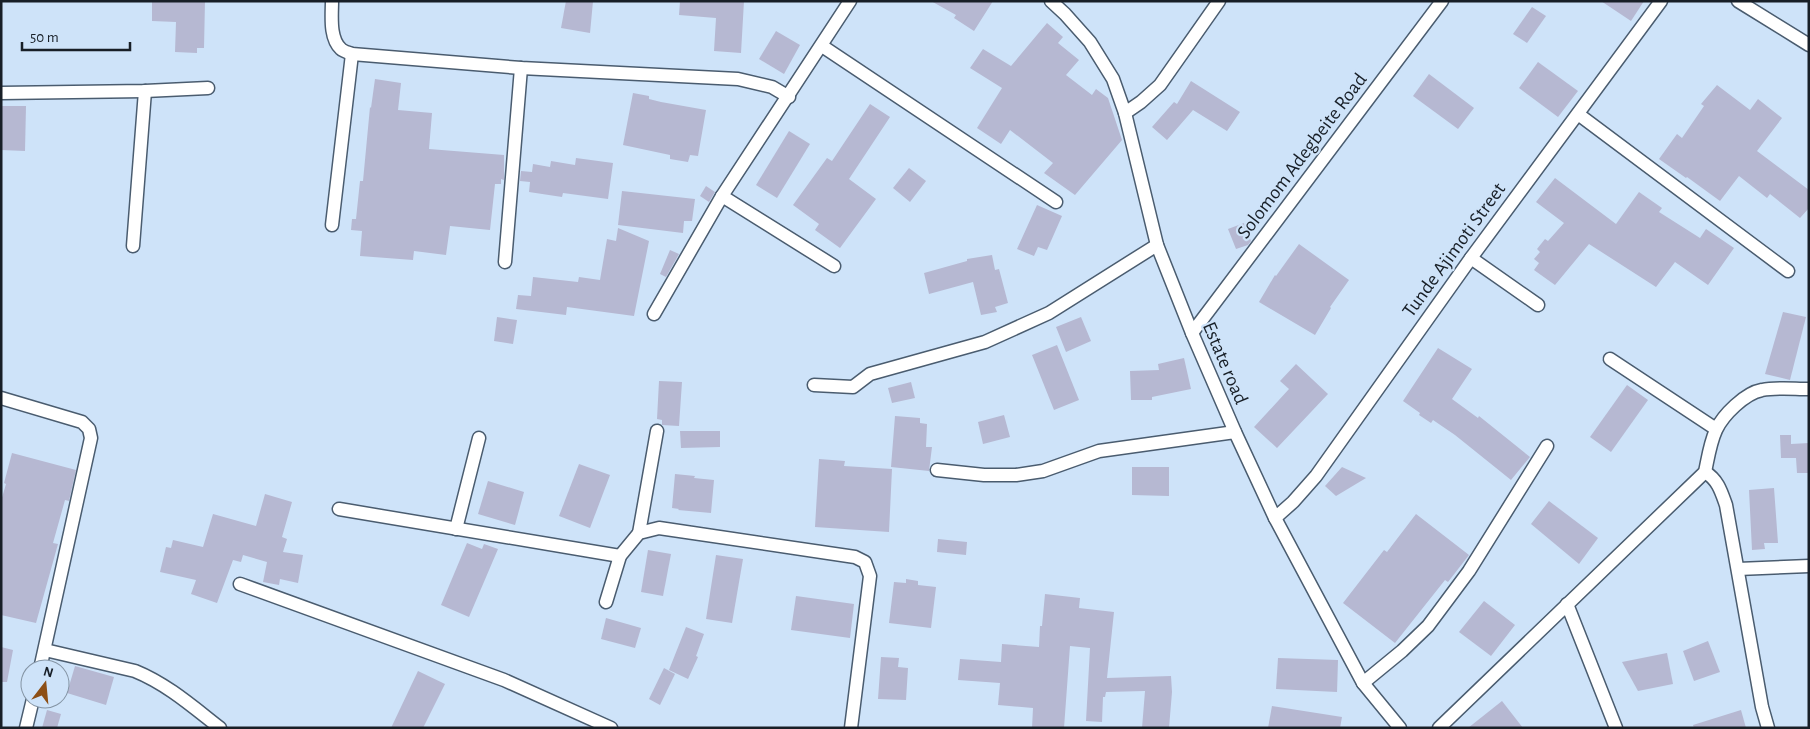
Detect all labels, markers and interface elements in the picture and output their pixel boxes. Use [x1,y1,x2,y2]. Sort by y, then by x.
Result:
scale bar [22,20,130,52]
text: 50 m [30,30,59,45]
street label: Solomom Adegbeite Road [1233,70,1371,242]
street label: Tunde Ajimoti Street [1399,179,1510,321]
street label: Estate road [1199,319,1251,407]
north arrow [20,659,70,709]
text: N [42,664,55,681]

